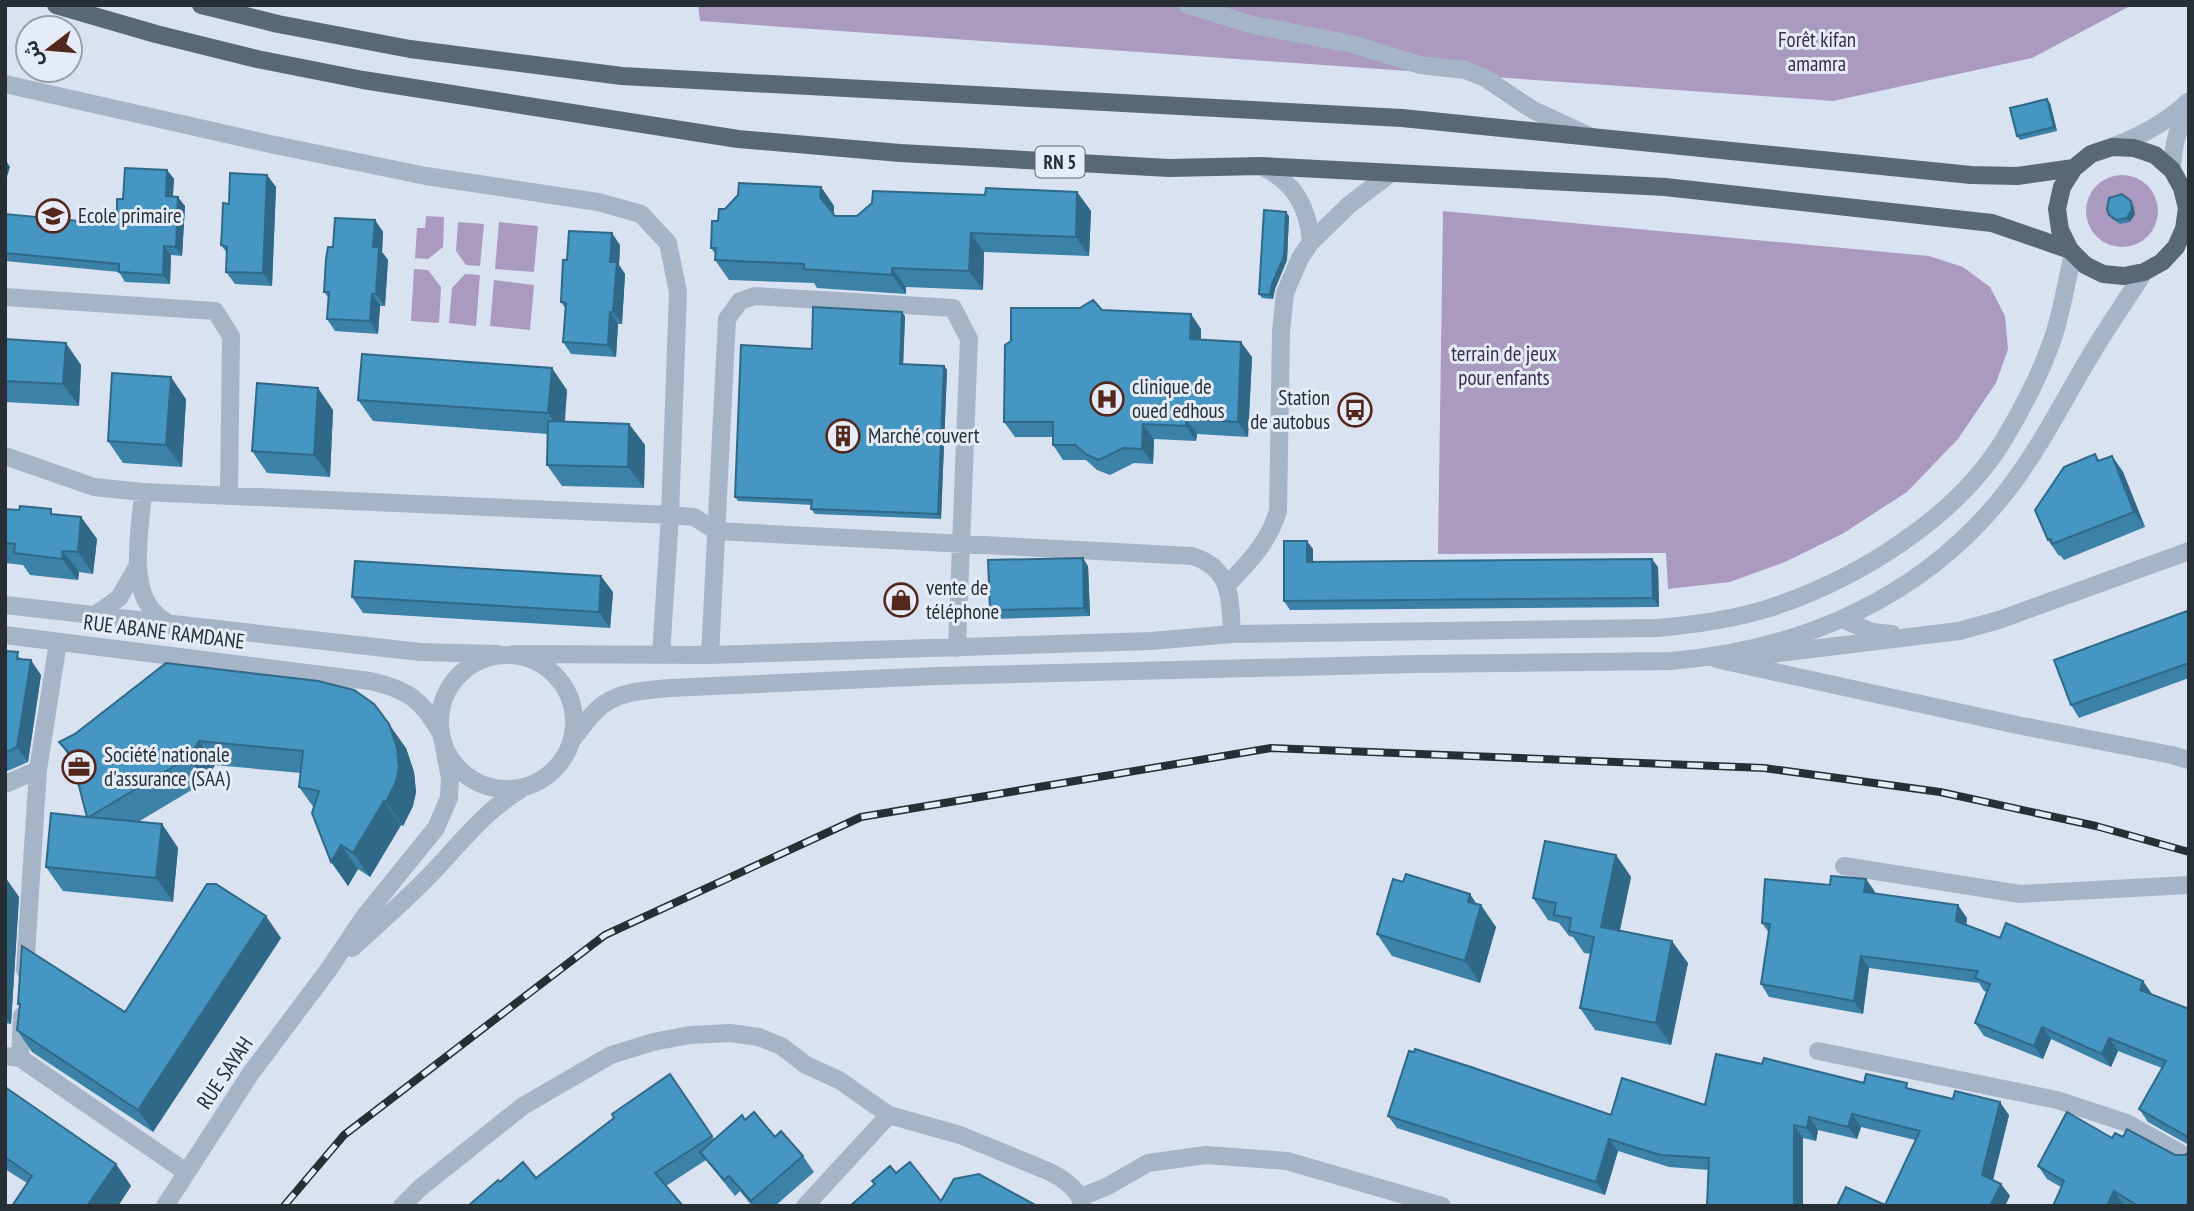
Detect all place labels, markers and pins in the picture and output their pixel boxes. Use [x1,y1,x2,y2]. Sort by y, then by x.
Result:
school or university icon: Ecole primaire [34,197,72,235]
place label: Ecole primaire [78,202,182,229]
place label: clinique de oued edhous [1132,373,1225,424]
hospital icon: clinique de oued edhous [1088,380,1126,418]
place label: Station de autobus [1250,384,1330,435]
bus stop icon: Station de autobus [1336,391,1374,429]
building icon: Marché couvert [824,417,862,455]
place label: Marché couvert [868,422,980,449]
place label: vente de téléphone [926,574,999,625]
shop icon: vente de téléphone [882,581,920,619]
place label: Société nationale d'assurance (SAA) [104,741,230,792]
office icon: Société nationale d'assurance (SAA) [60,748,98,786]

